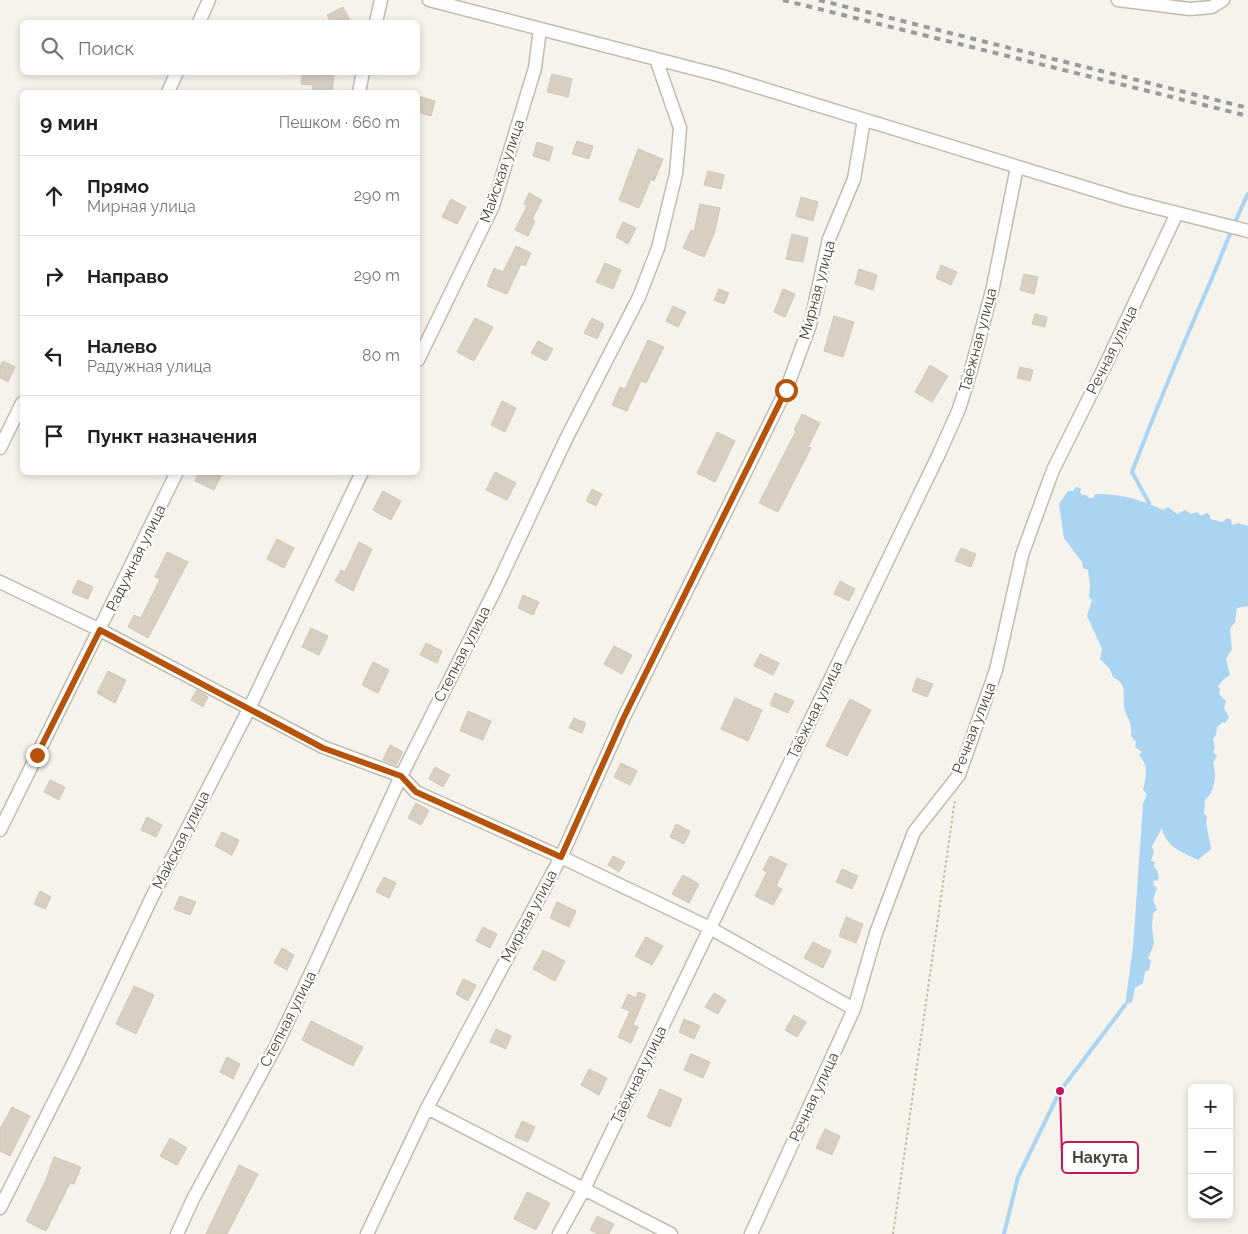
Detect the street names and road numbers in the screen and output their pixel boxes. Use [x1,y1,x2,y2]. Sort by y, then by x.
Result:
street label: Майская улица [476,117,528,225]
street label: Мирная улица [795,238,839,342]
street label: Таёжная улица [955,286,1001,394]
street label: Речная улица [1083,303,1141,397]
street label: Радужная улица [102,502,170,614]
street label: Степная улица [430,603,494,705]
street label: Таёжная улица [783,658,847,762]
street label: Речная улица [948,680,1000,776]
street label: Майская улица [148,788,214,892]
street label: Мирная улица [497,867,561,965]
street label: Степная улица [256,968,320,1070]
street label: Таёжная улица [607,1023,671,1127]
street label: Речная улица [785,1050,843,1144]

